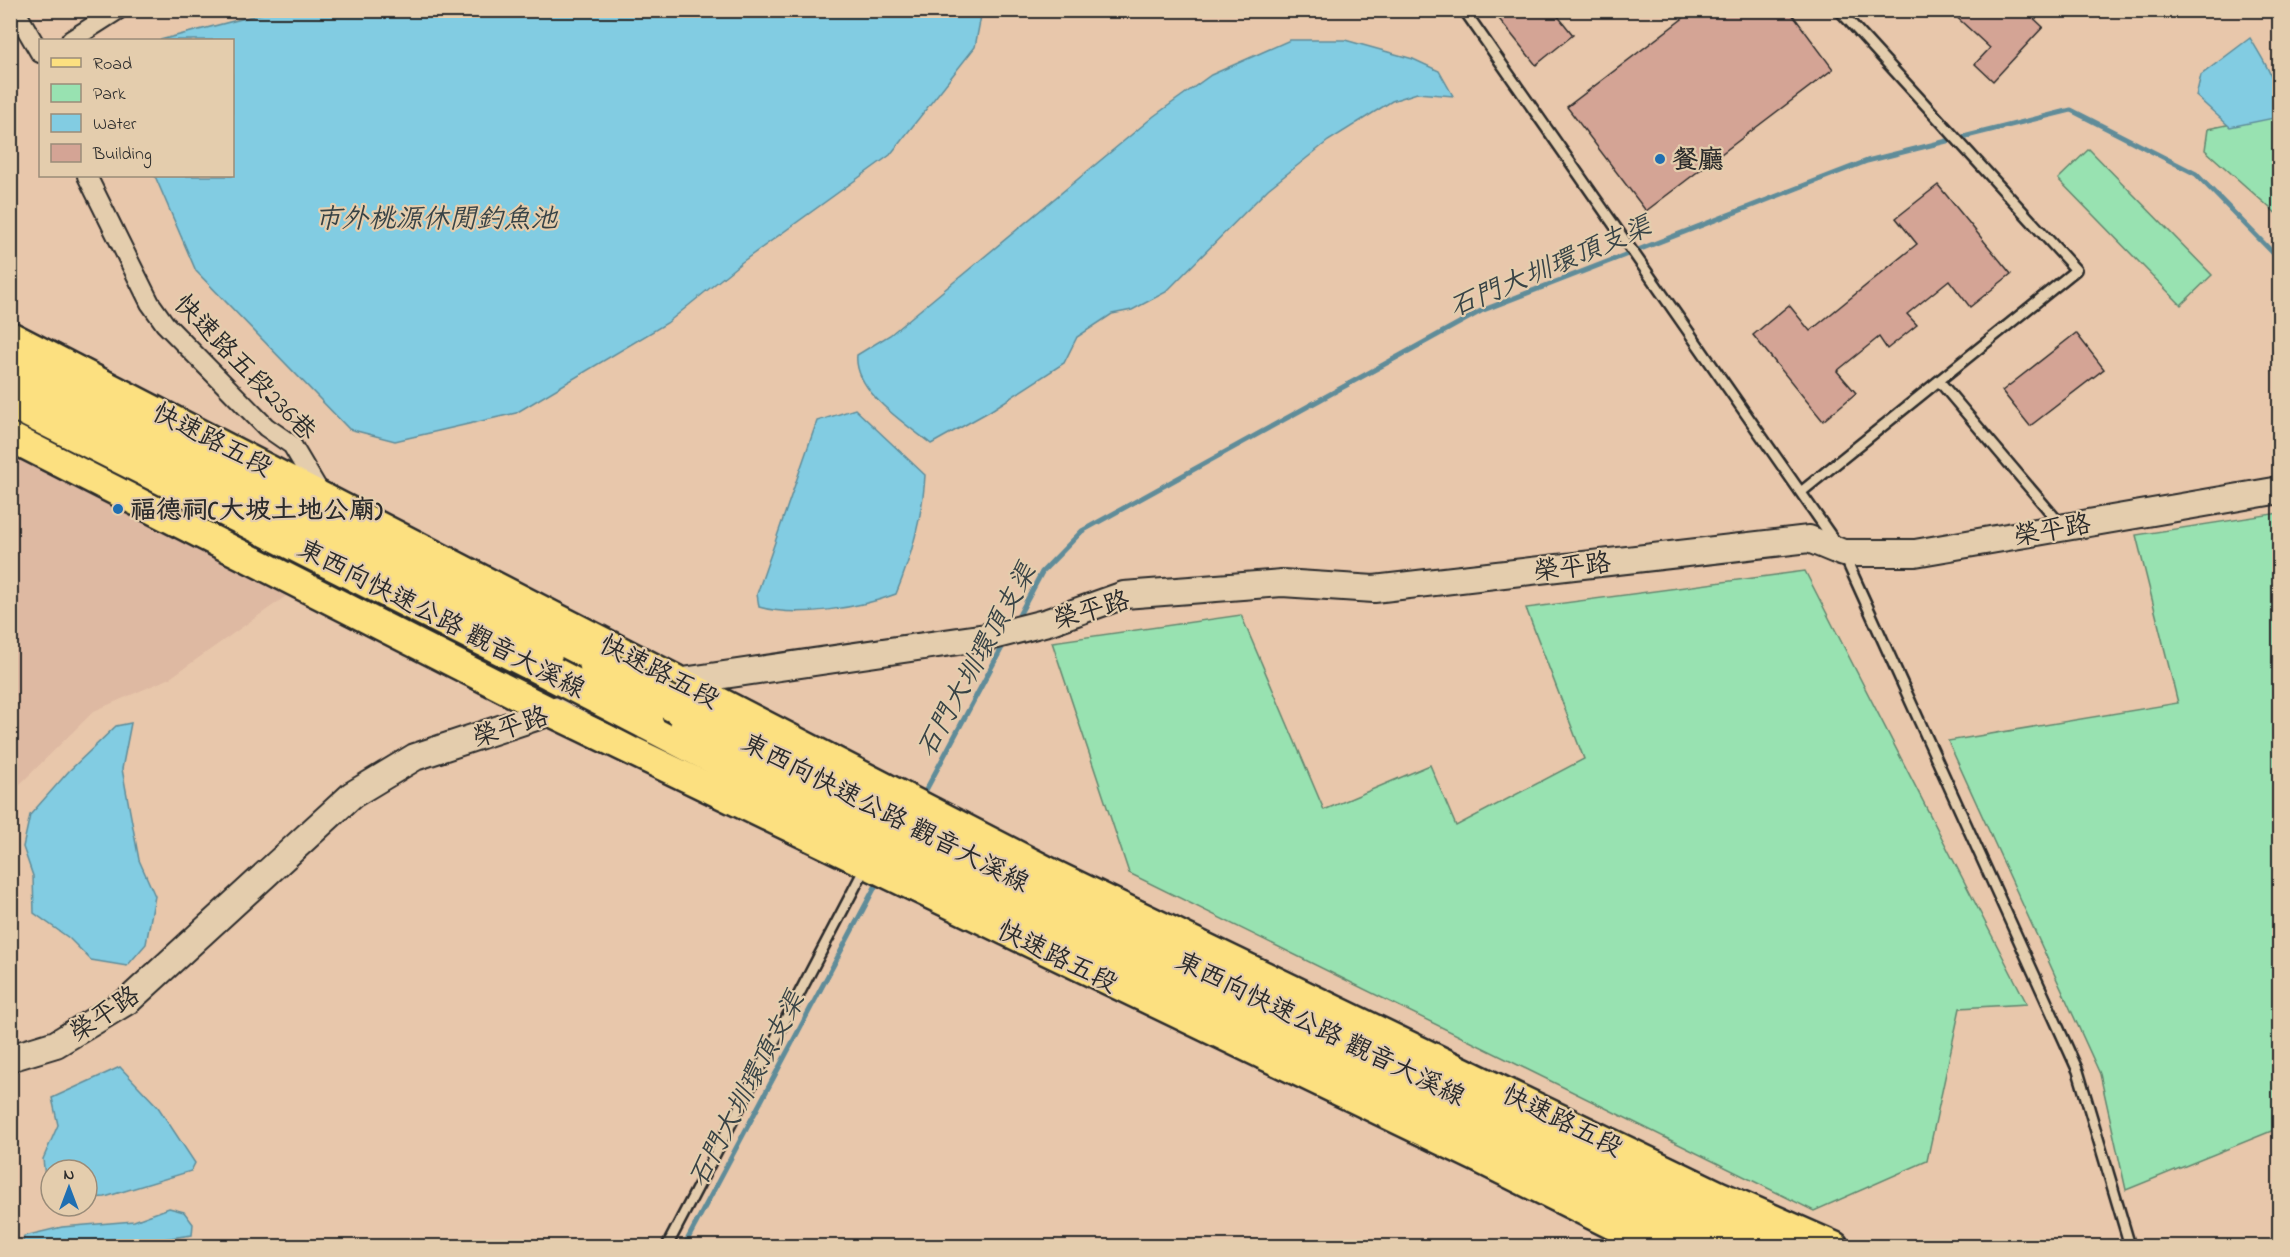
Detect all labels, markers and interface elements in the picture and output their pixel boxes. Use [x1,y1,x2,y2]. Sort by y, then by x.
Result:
legend [39,39,234,177]
text: Road [93,52,132,78]
text: Park [93,82,126,108]
text: Water [93,112,137,138]
text: Building [92,142,152,169]
place label: 餐廳 [1672,143,1724,181]
marker: 餐廳 [1653,152,1667,166]
water label: 市外桃源休閒釣魚池 [315,201,558,240]
water label: 石門大圳環頂支渠 [1444,207,1660,328]
street label: 快速路五段236巷 [168,287,324,447]
street label: 快速路五段 [148,396,278,482]
place label: 福德祠(大坡土地公廟) [130,493,383,531]
marker: 福德祠(大坡土地公廟) [111,502,125,516]
street label: 榮平路 [2011,506,2094,557]
street label: 東西向快速公路 觀音大溪線 [290,531,591,710]
street label: 榮平路 [1531,545,1613,593]
water label: 石門大圳環頂支渠 [909,556,1049,765]
street label: 榮平路 [1049,583,1135,641]
street label: 快速路五段 [592,627,725,720]
street label: 榮平路 [468,699,554,759]
street label: 東西向快速公路 觀音大溪線 [734,725,1035,904]
street label: 快速路五段 [990,913,1123,1004]
street label: 東西向快速公路 觀音大溪線 [1168,944,1471,1118]
street label: 榮平路 [63,978,149,1053]
water label: 石門大圳環頂支渠 [680,984,817,1195]
street label: 快速路五段 [1495,1077,1628,1168]
north arrow [39,1158,99,1218]
text: N [64,1163,75,1187]

